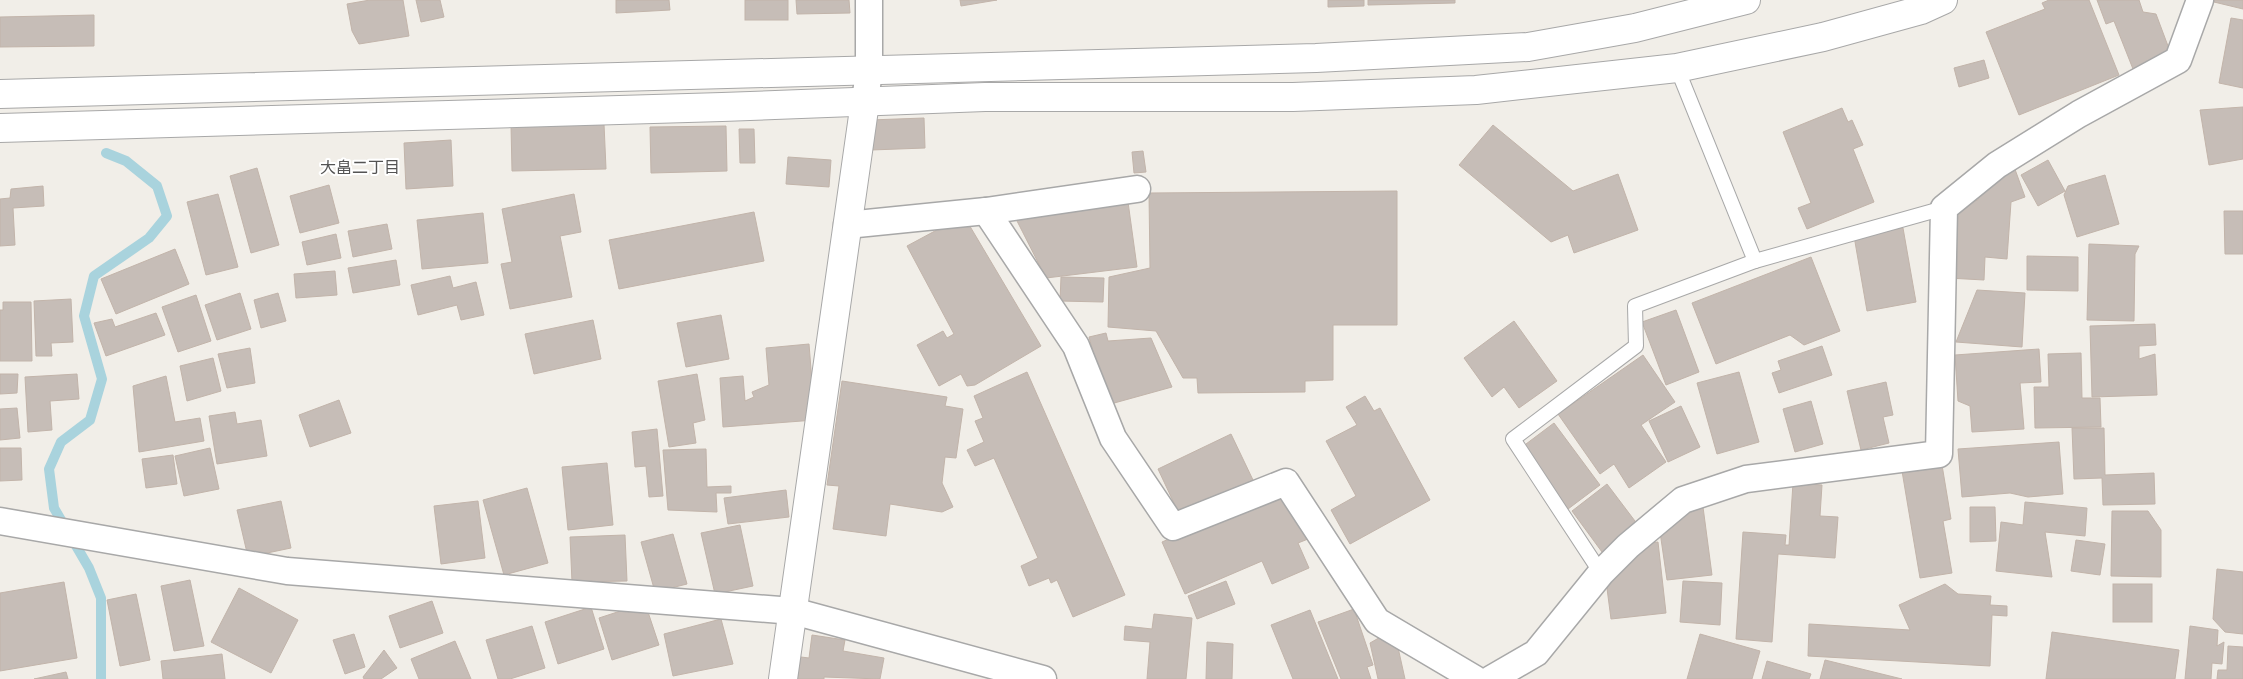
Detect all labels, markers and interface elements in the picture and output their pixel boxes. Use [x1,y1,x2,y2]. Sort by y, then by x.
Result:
district label: 大畠二丁目 [320,159,400,176]

